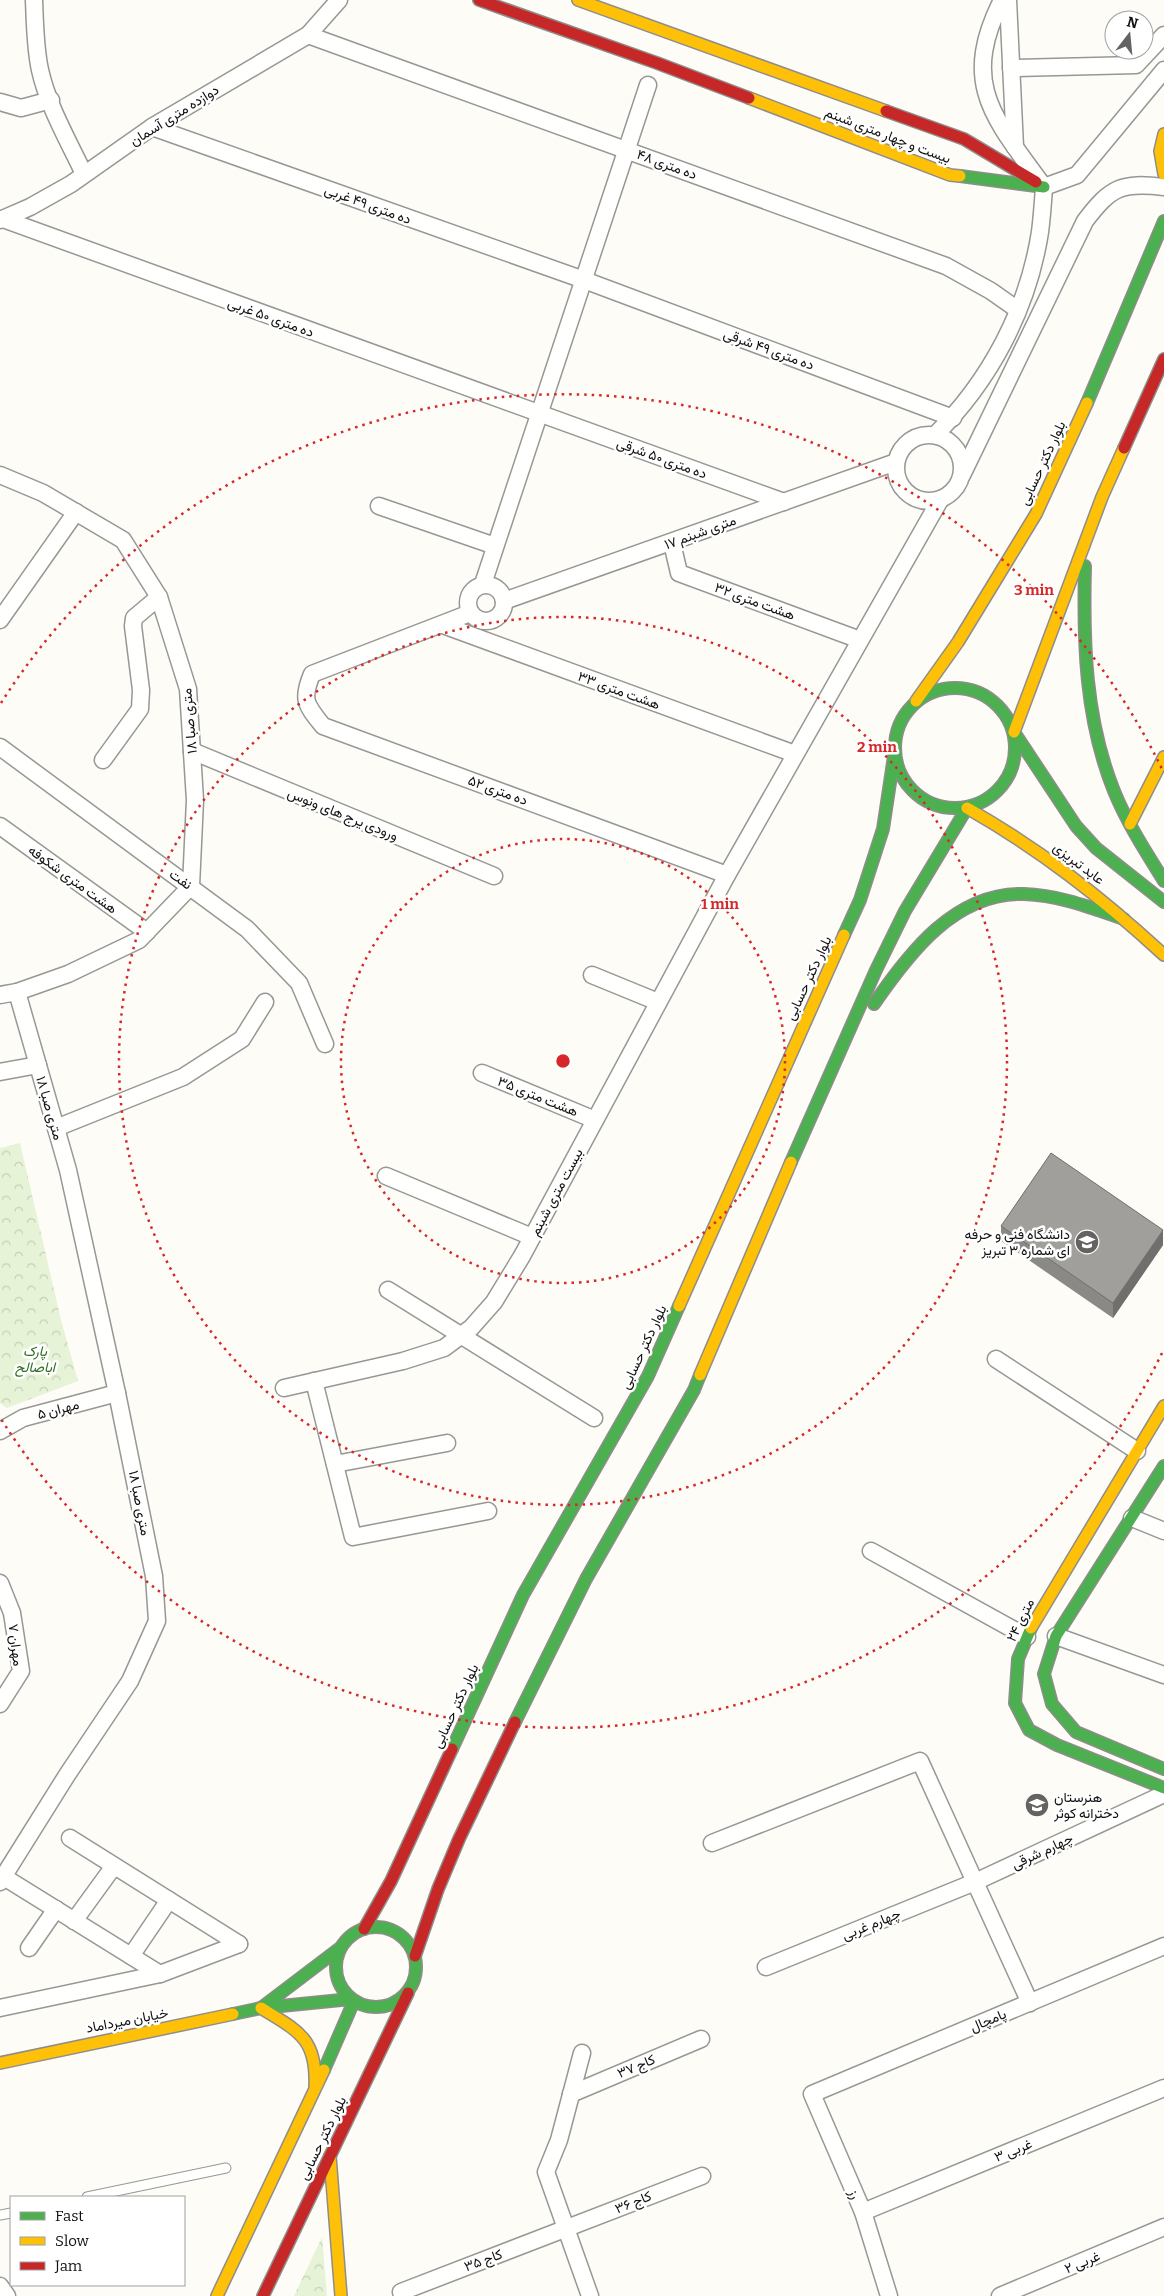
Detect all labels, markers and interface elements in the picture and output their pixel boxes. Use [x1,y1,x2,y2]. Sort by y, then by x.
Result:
north arrow [1104,10,1154,60]
text: N [1125,13,1140,33]
street label: دوازده متری آسمان [127,81,222,150]
street label: بیست و چهار متری شبنم [822,104,953,168]
street label: ده متری ۴۸ [634,146,700,183]
street label: ده متری ۴۹ غربی [322,181,414,228]
street label: ده متری ۵۰ غربی [225,294,317,341]
street label: ده متری ۴۹ شرقی [721,325,817,374]
street label: بلوار دکتر حسابی [1016,418,1069,508]
street label: ده متری ۵۰ شرقی [614,434,709,483]
street label: ۱۷ متری شبنم [662,512,738,553]
street label: هشت متری ۳۲ [712,579,798,624]
text: 3 min [1014,581,1054,599]
street label: هشت متری ۳۳ [575,668,663,713]
street label: متری صبا ۱۸ [178,687,201,755]
text: 2 min [857,738,897,756]
street label: ده متری ۵۲ [466,772,530,809]
street label: ورودی یرج های ونوس [284,785,401,846]
street label: عابد تبریزی [1050,839,1108,888]
street label: هشت متری شکوفه [25,841,121,918]
street label: نفت [166,865,195,893]
text: 1 min [701,895,739,913]
street label: بلوار دکتر حسابی [782,933,835,1023]
centre of rings [554,1052,572,1070]
street label: هشت متری ۳۵ [495,1073,581,1120]
street label: متری صبا ۱۸ [32,1074,67,1142]
street label: بیست متری شبنم [526,1145,587,1239]
place label: دانشگاه فنی و حرفه ای شماره ۳ تبریز [965,1226,1070,1259]
school or university icon: دانشگاه فنی و حرفه ای شماره ۳ تبریز [1074,1229,1100,1255]
street label: بلوار دکتر حسابی [617,1302,670,1392]
park label: پارک اباصالح [15,1343,57,1377]
street label: مهران ۵ [35,1396,81,1423]
street label: متری صبا ۱۸ [125,1469,154,1537]
street label: ۲۴ متری [1003,1596,1038,1645]
street label: مهران ۷ [4,1623,27,1667]
street label: بلوار دکتر حسابی [429,1661,482,1751]
place label: هنرستان دخترانه کوثر [1053,1789,1119,1822]
school or university icon: هنرستان دخترانه کوثر [1024,1792,1050,1818]
street label: چهارم شرقی [1009,1830,1076,1874]
street label: چهارم غربی [839,1905,903,1945]
street label: خیابان میرداماد [85,2004,170,2037]
street label: پامچال [968,2005,1009,2037]
street label: کاج ۳۷ [615,2051,658,2084]
street label: بلوار دکتر حسابی [295,2094,350,2183]
street label: ۳ غربی [992,2135,1034,2166]
street label: رز [844,2186,864,2202]
street label: کاج ۳۶ [612,2187,655,2219]
legend [10,2196,185,2286]
text: Fast [55,2207,84,2225]
text: Slow [55,2232,90,2250]
street label: کاج ۳۵ [462,2246,505,2277]
street label: ۲ غربی [1062,2247,1103,2278]
text: Jam [54,2257,83,2275]

